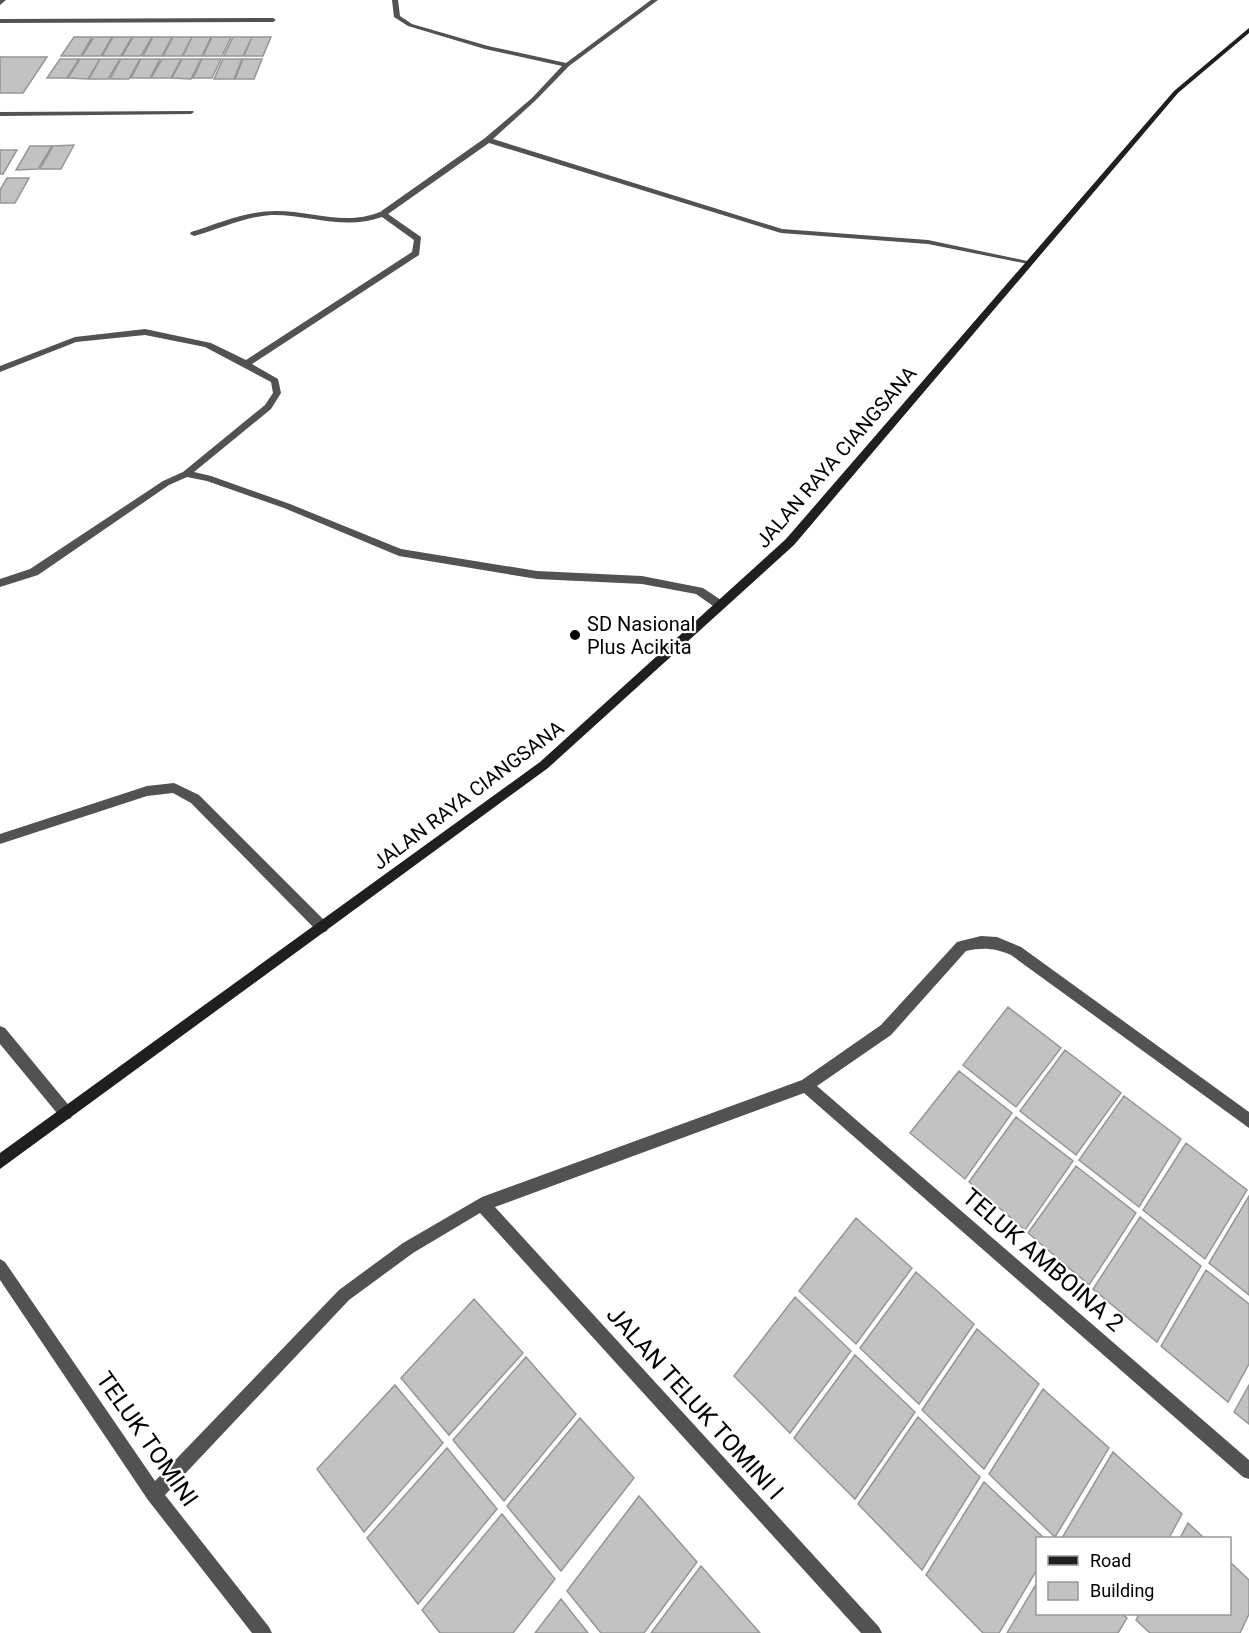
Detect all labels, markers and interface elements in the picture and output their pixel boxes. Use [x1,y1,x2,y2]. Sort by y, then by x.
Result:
street label: JALAN RAYA CIANGSANA [751,361,921,553]
place label: SD Nasional Plus Acikita [587,612,696,659]
marker: SD Nasional Plus Acikita [568,628,582,642]
street label: JALAN RAYA CIANGSANA [368,715,568,875]
street label: TELUK AMBOINA 2 [957,1183,1129,1337]
street label: JALAN TELUK TOMINI I [601,1301,789,1505]
street label: TELUK TOMINI [90,1366,204,1512]
legend [1036,1537,1231,1615]
text: Road [1090,1550,1131,1571]
text: Building [1090,1580,1154,1601]

